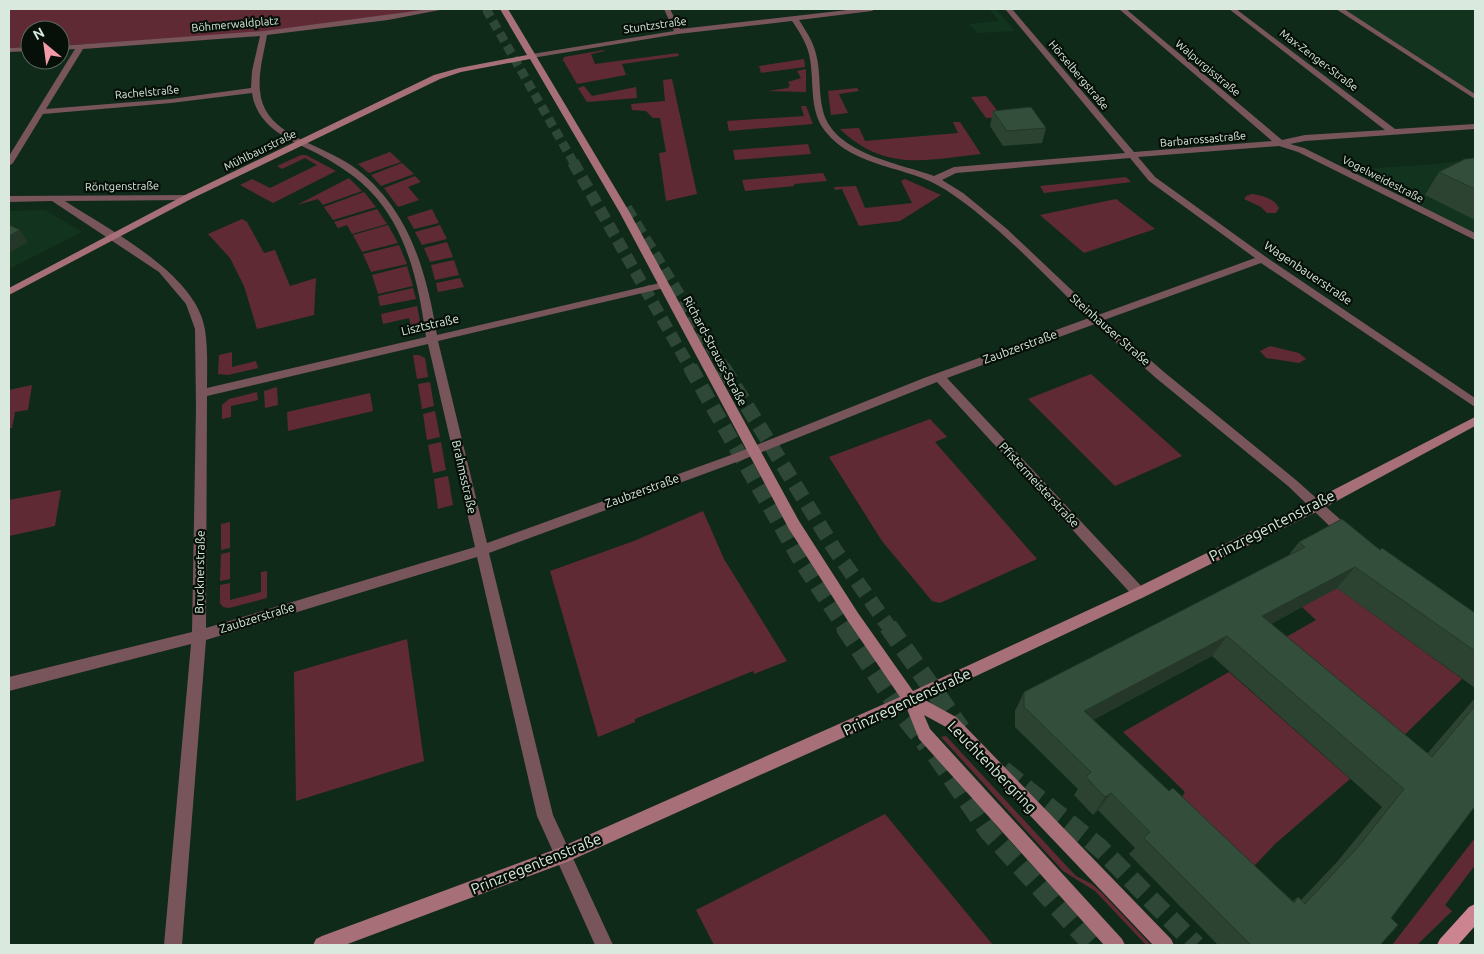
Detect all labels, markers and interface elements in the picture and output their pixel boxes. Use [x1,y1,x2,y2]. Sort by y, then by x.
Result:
street label: Böhmerwaldplatz [191,14,279,34]
street label: Stuntzstraße [623,15,687,35]
north arrow [20,20,70,70]
text: N [30,24,47,43]
street label: Max-Zenger-Straße [1278,27,1360,93]
street label: Walpurgisstraße [1173,37,1243,99]
street label: Hörselbergstraße [1047,38,1111,112]
street label: Rachelstraße [114,83,180,101]
street label: Mühlbaurstraße [222,127,298,173]
street label: Barbarossastraße [1159,129,1247,149]
street label: Vogelweidestraße [1340,153,1426,205]
street label: Röntgenstraße [85,179,159,193]
street label: Wagenbauerstraße [1262,238,1355,307]
street label: Steinhauser Straße [1068,291,1153,368]
street label: Richard-Strauss-Straße [681,294,750,408]
street label: Lisztstraße [400,312,460,337]
street label: Zaubzerstraße [981,327,1059,366]
street label: Brahmsstraße [450,439,479,515]
street label: Pfistermeisterstraße [997,440,1082,530]
street label: Zaubzerstraße [603,471,681,510]
street label: Prinzregentenstraße [1206,486,1338,565]
street label: Brucknerstraße [192,530,207,614]
street label: Zaubzerstraße [218,600,296,635]
street label: Prinzregentenstraße [840,664,973,739]
street label: Leuchtenbergring [944,717,1040,816]
street label: Prinzregentenstraße [468,830,603,897]

